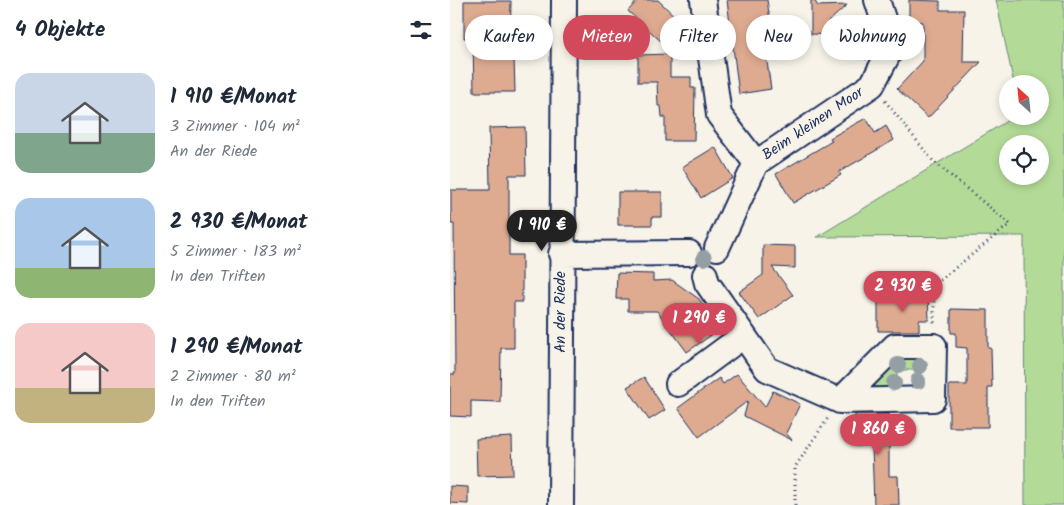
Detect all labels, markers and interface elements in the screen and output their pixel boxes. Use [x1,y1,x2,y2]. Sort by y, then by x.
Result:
text: 4 Objekte [15,14,105,47]
chip: Kaufen [465,15,553,60]
chip: Mieten [563,15,650,60]
chip: Filter [660,15,736,60]
chip: Neu [746,15,811,60]
chip: Wohnung [821,15,925,60]
icon: filters [407,16,435,44]
north arrow [999,75,1049,125]
map controls [999,75,1049,185]
street label: Beim kleinen Moor [757,80,869,167]
text: 1 910 €/Monat [170,81,297,114]
icon: home [55,93,115,153]
text: 3 Zimmer · 104 m² [170,114,300,139]
button: locate [999,135,1049,185]
text: An der Riede [170,139,257,164]
text: 2 930 €/Monat [170,206,308,239]
pin: 1 910 € [496,210,588,252]
text: 1 910 € [518,213,566,238]
icon: home [55,218,115,278]
text: 5 Zimmer · 183 m² [170,239,301,264]
text: In den Triften [170,264,266,289]
pin: 2 930 € [857,270,949,313]
street label: An der Riede [549,271,573,353]
text: 2 930 € [875,274,931,299]
pin: 1 290 € [653,302,745,345]
text: 1 290 € [673,306,725,331]
text: 1 290 €/Monat [170,331,303,364]
icon: home [55,343,115,403]
text: 2 Zimmer · 80 m² [170,364,296,389]
text: In den Triften [170,389,266,414]
pin: 1 860 € [832,414,924,456]
text: 1 860 € [851,417,905,442]

